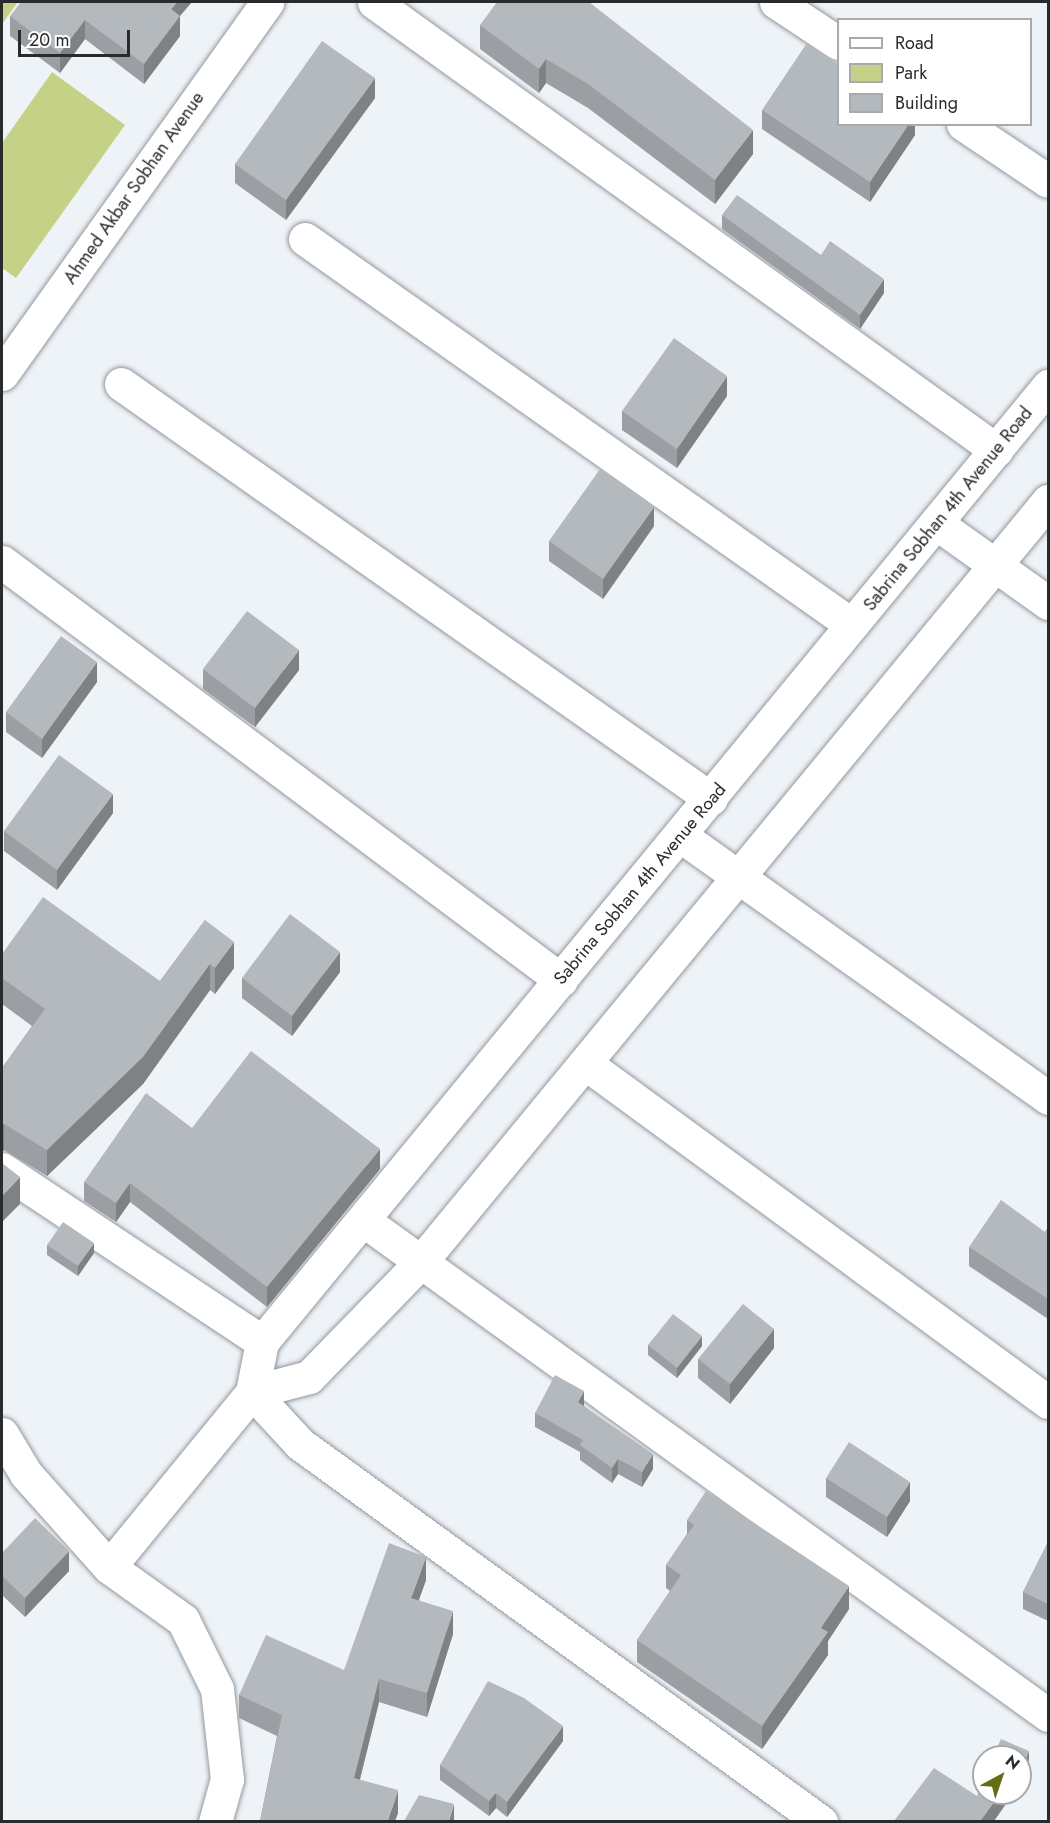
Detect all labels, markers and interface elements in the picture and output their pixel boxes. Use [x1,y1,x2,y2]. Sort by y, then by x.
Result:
scale bar [21,18,134,56]
legend [837,18,1032,126]
text: 20 m [29,27,69,53]
text: Road [895,30,934,56]
text: Park [895,60,927,86]
street label: Ahmed Akbar Sobhan Avenue [59,88,209,288]
text: Building [895,90,958,116]
street label: Sabrina Sobhan 4th Avenue Road [859,403,1037,615]
street label: Sabrina Sobhan 4th Avenue Road [549,779,731,989]
north arrow [972,1745,1032,1805]
text: N [1000,1749,1025,1775]

